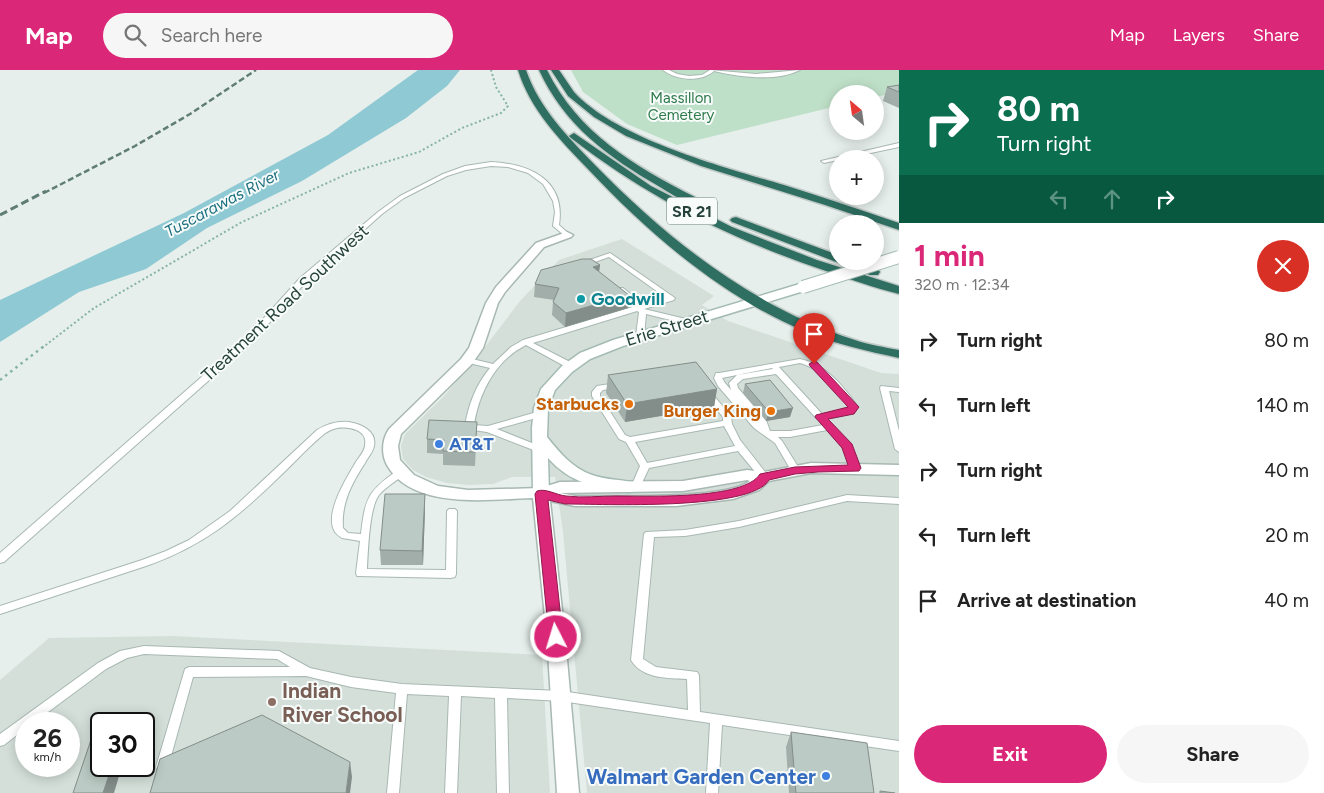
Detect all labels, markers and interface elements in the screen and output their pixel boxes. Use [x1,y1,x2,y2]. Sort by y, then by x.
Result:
search box [103,13,453,58]
text: Map [25,21,73,50]
icon: search [121,21,149,49]
text: Search here [161,24,262,47]
text: Map [1110,24,1145,46]
text: Layers [1173,24,1225,46]
text: Share [1253,24,1299,46]
north arrow [829,85,884,140]
map controls [829,85,884,270]
text: 80 m [997,88,1080,130]
park label: Massillon Cemetery [648,89,714,124]
icon: right [914,90,979,155]
text: Turn right [997,130,1092,157]
button: + [829,150,884,205]
water label: Tuscarawas River [162,165,283,241]
icon: left [1045,185,1073,213]
icon: ahead [1098,185,1126,213]
icon: right [1151,185,1179,213]
road number: SR 21 [667,198,717,224]
button: − [829,215,884,270]
street label: Treatment Road Southwest [197,220,373,386]
text: 1 min [914,237,985,274]
button: close [1257,240,1309,292]
text: 320 m · 12:34 [914,275,1010,294]
place label: Goodwill [591,288,665,310]
marker: Goodwill [575,293,587,305]
street label: Erie Street [623,305,711,351]
pin [793,313,835,364]
icon: arrive [800,320,828,348]
icon: right [914,327,942,355]
text: Turn right [957,329,1043,352]
text: 80 m [1264,329,1309,352]
icon: left [914,392,942,420]
place label: Starbucks [536,393,620,415]
text: Turn left [957,394,1031,417]
text: 140 m [1256,394,1309,417]
marker: Starbucks [623,398,635,410]
place label: Burger King [663,400,761,422]
marker: Burger King [765,405,777,417]
place label: AT&T [449,433,494,455]
marker: AT&T [433,438,445,450]
icon: right [914,457,942,485]
text: Turn right [957,459,1043,482]
text: 40 m [1264,459,1309,482]
icon: left [914,522,942,550]
text: Turn left [957,524,1031,547]
text: 20 m [1265,524,1309,547]
icon: arrive [914,587,942,615]
text: Arrive at destination [957,589,1136,612]
text: 40 m [1264,589,1309,612]
position arrow [529,610,581,662]
place label: Indian River School [282,678,403,727]
marker: Indian River School [266,696,278,708]
speed limit sign: 30 [90,712,155,777]
text: 26 [33,723,62,753]
button: Exit [914,725,1107,783]
button: Share [1117,725,1309,783]
text: km/h [34,750,61,764]
place label: Walmart Garden Center [587,764,816,789]
marker: Walmart Garden Center [820,770,832,782]

